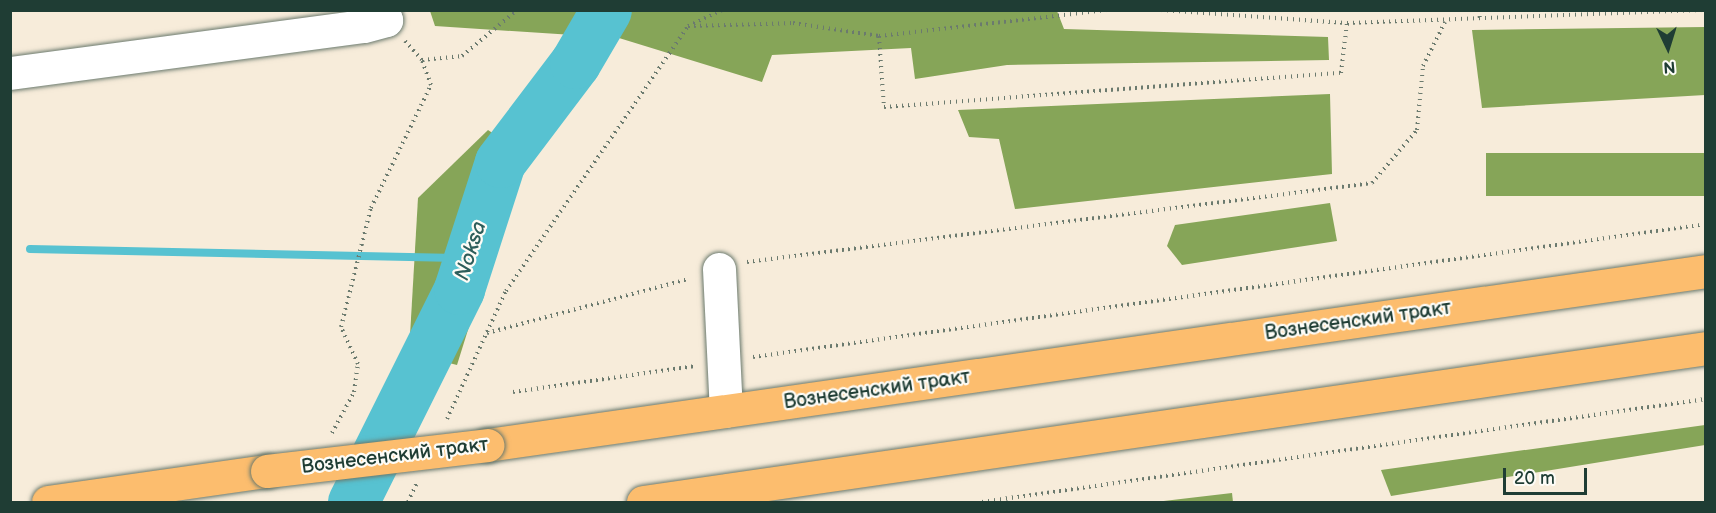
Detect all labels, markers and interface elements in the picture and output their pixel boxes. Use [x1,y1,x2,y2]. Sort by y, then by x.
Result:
north arrow [1638,18,1698,78]
text: N [1663,57,1676,76]
water label: Noksa [450,218,492,284]
street label: Вознесенский тракт [1263,296,1453,346]
street label: Вознесенский тракт [782,365,972,415]
street label: Вознесенский тракт [300,433,490,479]
scale bar [1506,456,1590,494]
text: 20 m [1514,468,1555,489]

